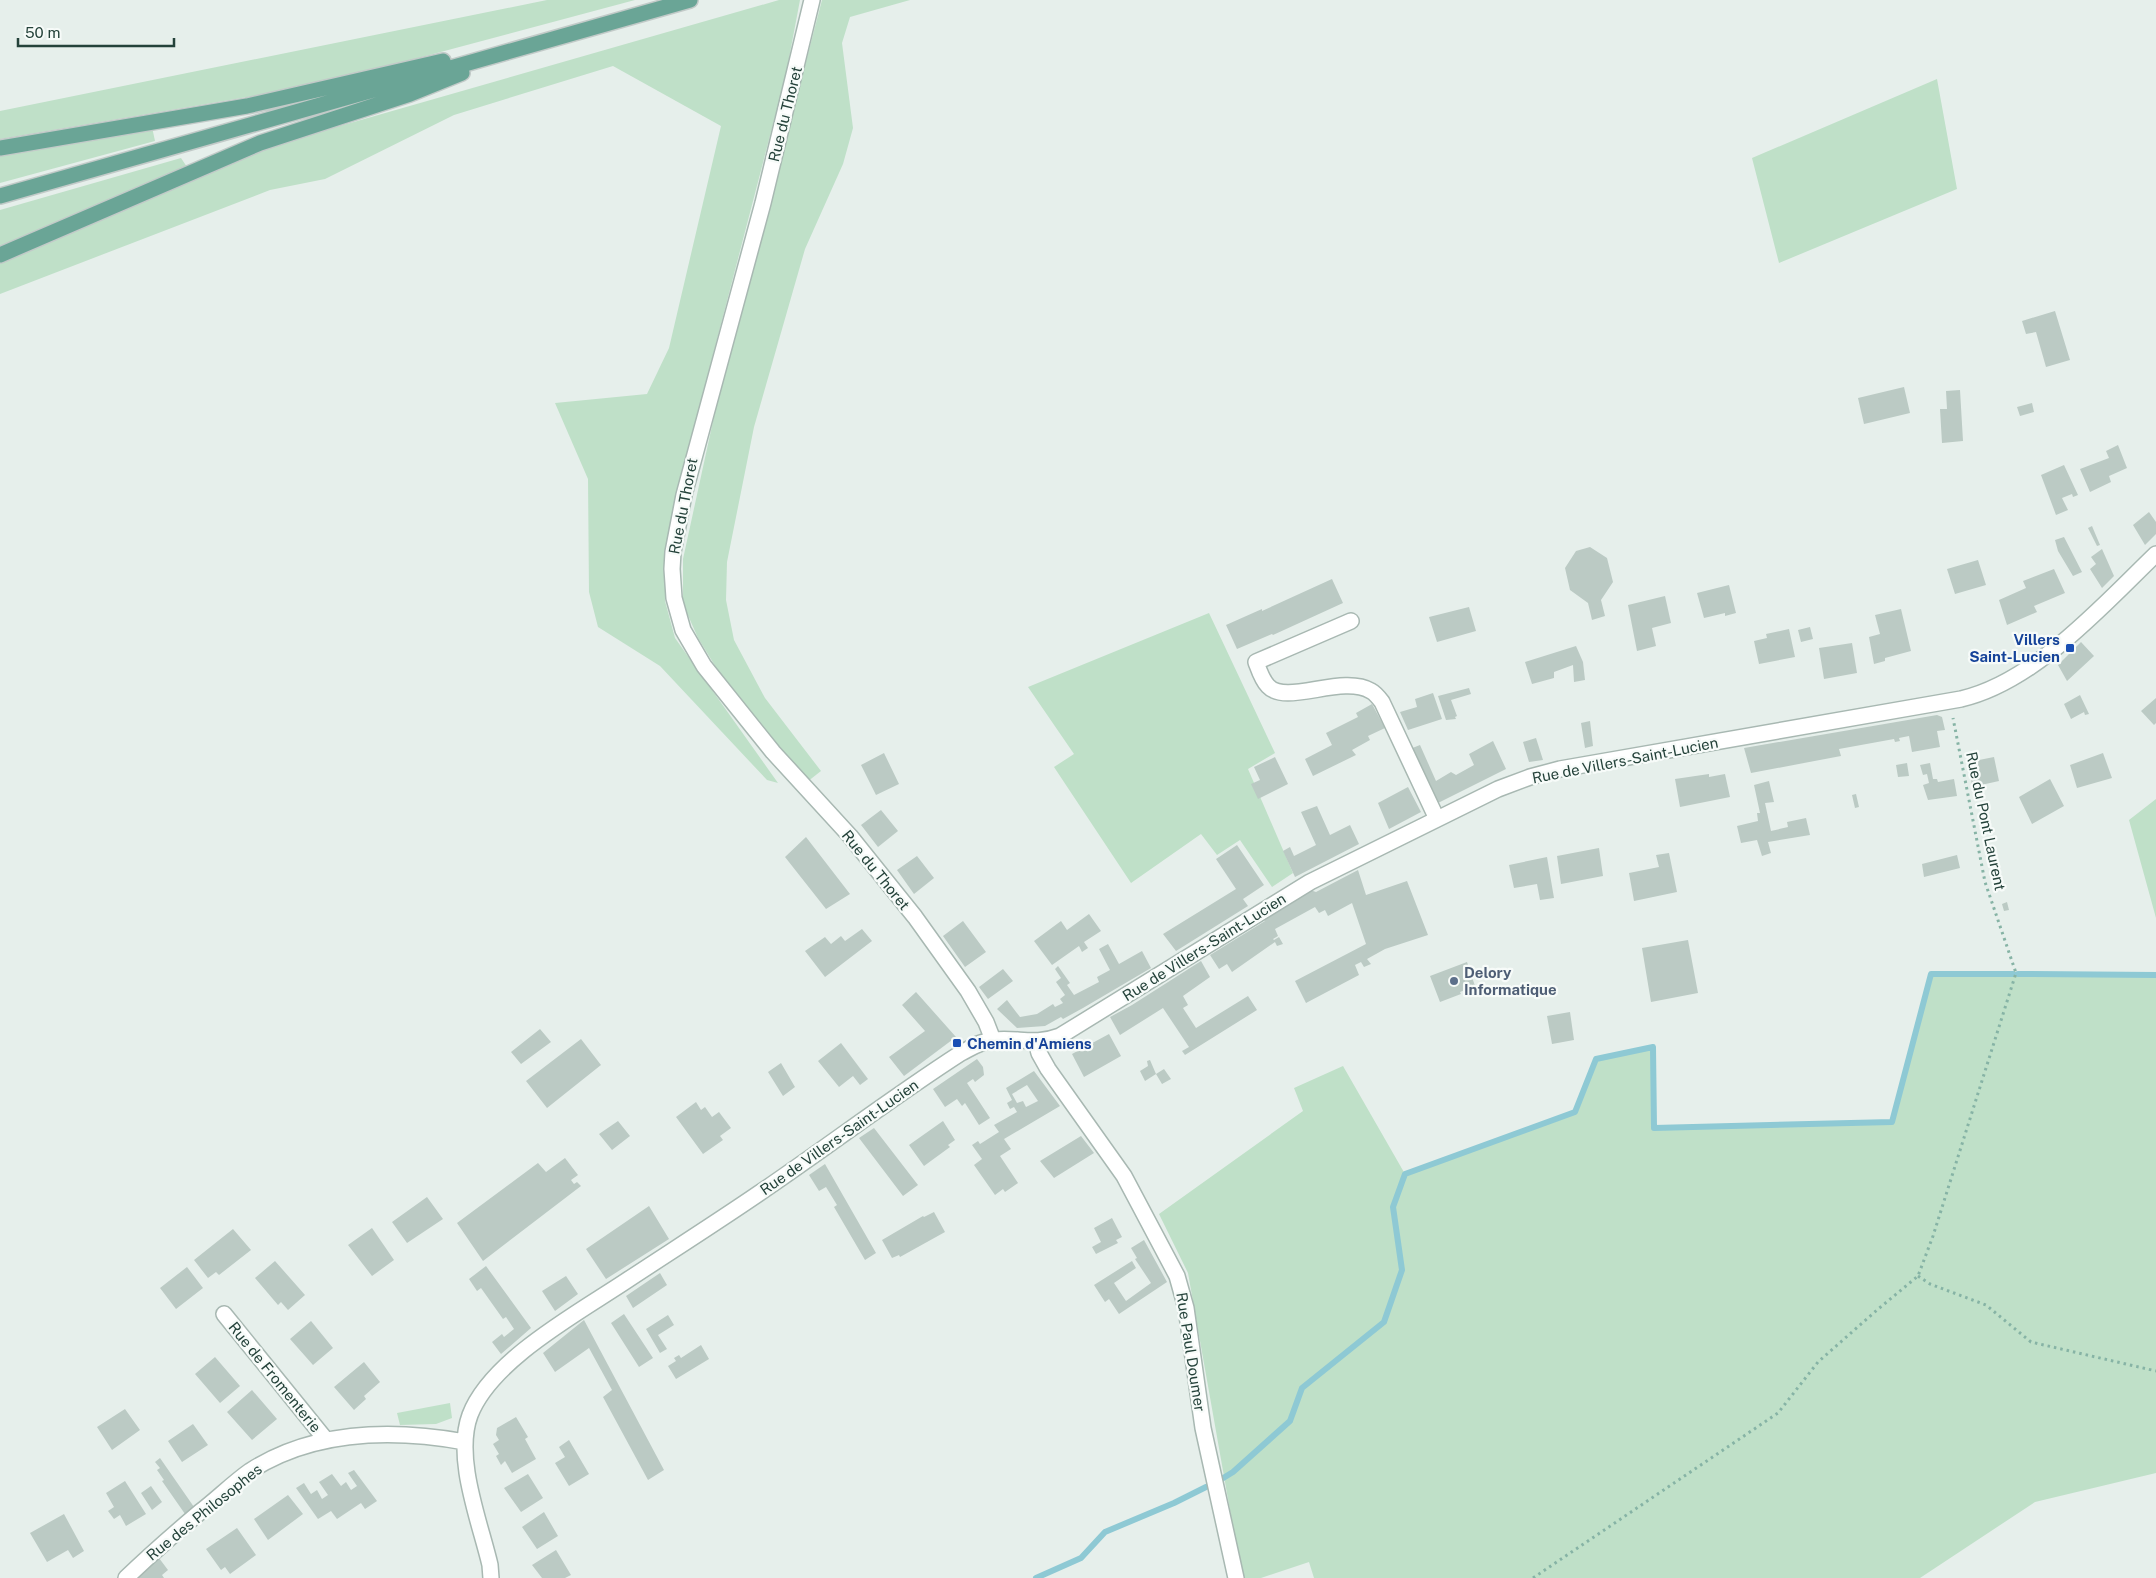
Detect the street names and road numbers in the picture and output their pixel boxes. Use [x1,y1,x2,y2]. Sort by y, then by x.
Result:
street label: Rue du Thoret [765,64,805,163]
street label: Rue du Thoret [665,456,701,556]
street label: Rue de Villers-Saint-Lucien [1530,734,1720,786]
street label: Rue du Pont Laurent [1963,750,2009,892]
street label: Rue du Thoret [839,827,913,913]
street label: Rue de Villers-Saint-Lucien [1119,890,1289,1004]
street label: Rue de Villers-Saint-Lucien [757,1076,921,1198]
street label: Rue Paul Doumer [1173,1291,1209,1413]
street label: Rue de Fromenterie [225,1319,325,1435]
street label: Rue des Philosophes [143,1460,265,1564]

